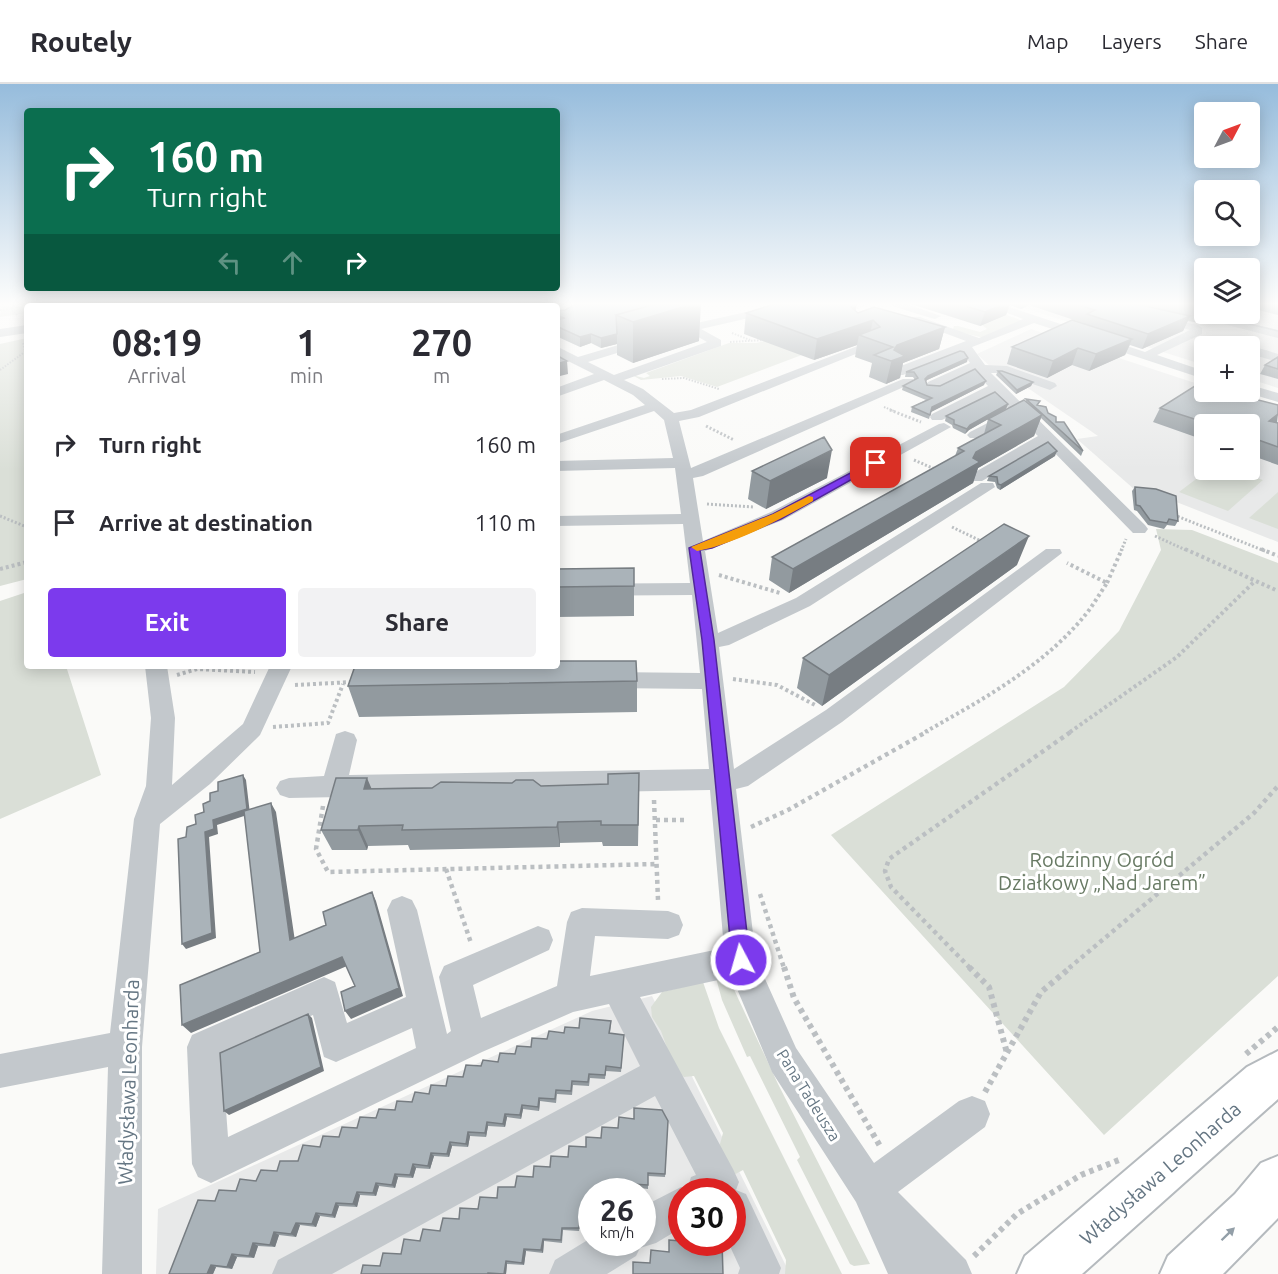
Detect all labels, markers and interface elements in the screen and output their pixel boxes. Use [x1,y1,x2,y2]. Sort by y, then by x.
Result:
text: Routely [30,26,132,57]
text: Map [1027,29,1068,53]
text: Layers [1101,29,1162,53]
text: Share [1195,29,1248,53]
north arrow [1194,102,1260,168]
map controls [1194,102,1260,480]
icon: right [48,132,126,210]
text: 160 m [147,133,264,180]
button: search [1194,180,1260,246]
text: Turn right [147,182,267,212]
icon: left [213,246,246,279]
icon: ahead [276,246,309,279]
icon: right [339,246,372,279]
button: layers [1194,258,1260,324]
text: 08:19 [112,322,202,363]
text: 1 [296,322,317,363]
text: 270 [411,322,472,363]
button: + [1194,336,1260,402]
text: Arrival [128,364,186,387]
text: min [290,364,323,387]
text: m [433,364,450,387]
button: − [1194,414,1260,480]
icon: right [48,428,81,461]
text: Turn right [99,432,201,457]
text: 160 m [475,432,536,457]
pin [850,437,901,488]
icon: arrive [859,446,892,479]
icon: arrive [48,506,81,539]
text: Arrive at destination [99,510,313,535]
text: 110 m [475,510,536,535]
button: Exit [48,588,286,657]
button: Share [298,588,536,657]
park label: Rodzinny Ogród Działkowy „Nad Jarem” [998,848,1206,894]
position arrow [709,928,773,992]
street label: Władysława Leonharda [113,979,143,1185]
street label: Pana Tadeusza [774,1046,844,1144]
street label: Władysława Leonharda [1075,1097,1245,1249]
speed limit sign: 30 [668,1178,746,1256]
text: 26 [600,1193,634,1227]
text: km/h [600,1224,634,1241]
one-way arrow [1221,1227,1235,1241]

